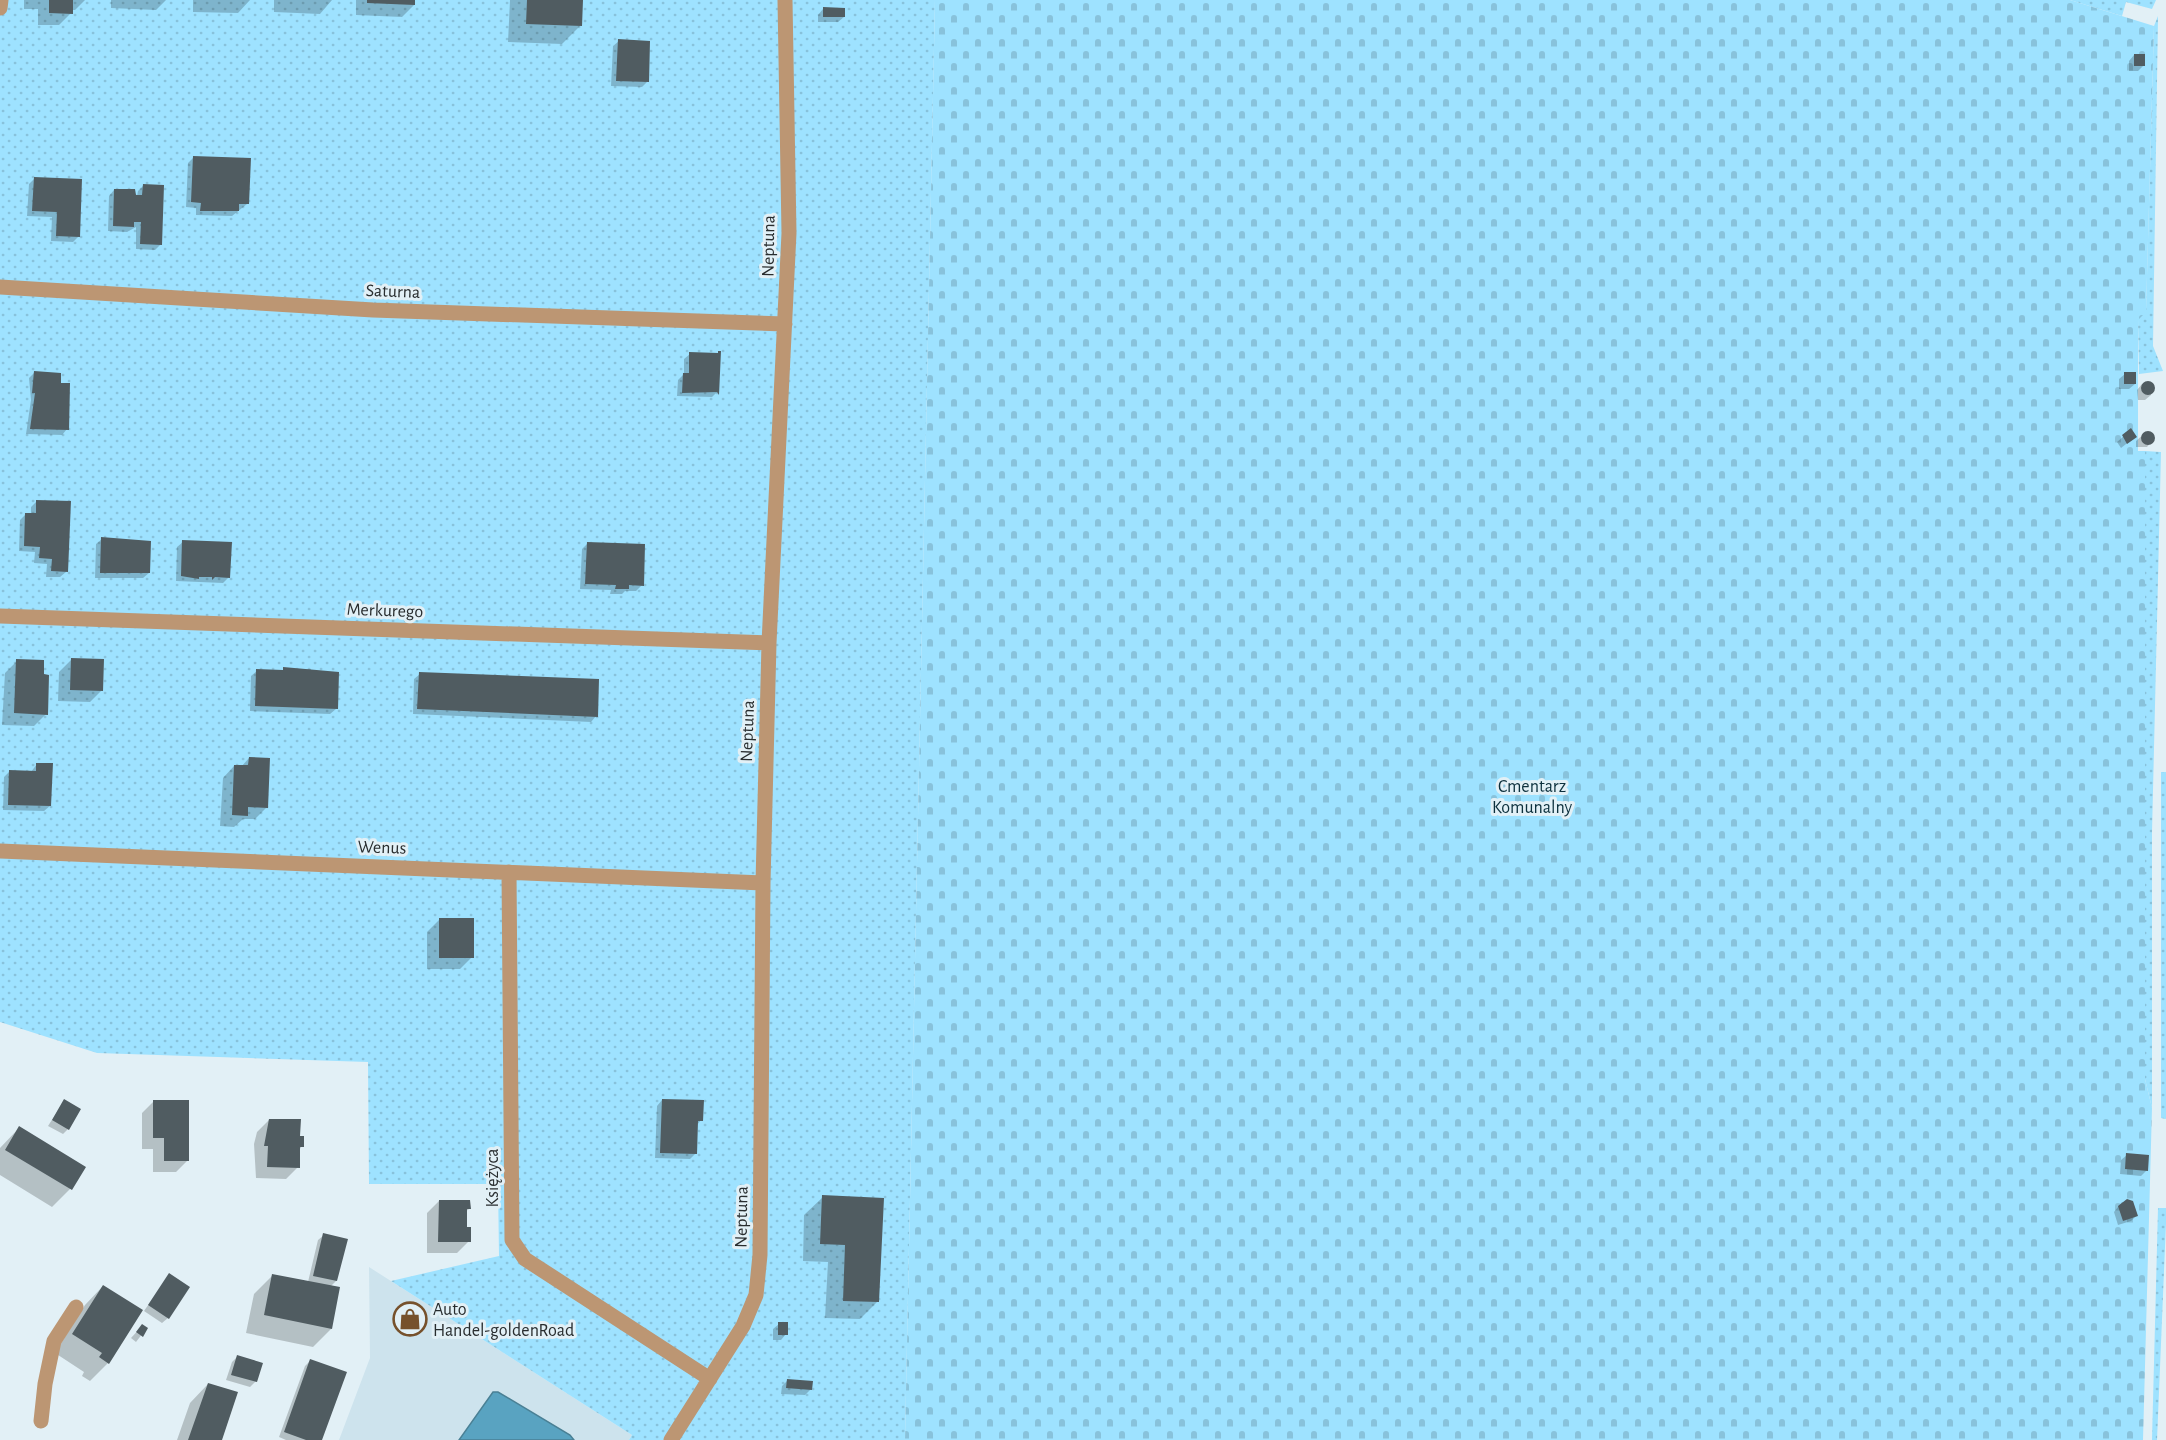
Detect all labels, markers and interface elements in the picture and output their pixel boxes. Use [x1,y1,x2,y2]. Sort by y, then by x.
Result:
street label: Neptuna [759,215,779,277]
street label: Saturna [365,282,421,302]
street label: Merkurego [346,601,424,621]
street label: Neptuna [738,700,758,762]
park label: Cmentarz Komunalny [1492,778,1572,817]
street label: Wenus [357,838,407,858]
street label: Księżyca [484,1148,502,1208]
street label: Neptuna [732,1186,752,1248]
shop icon: Auto Handel-goldenRoad [392,1301,428,1337]
place label: Auto Handel-goldenRoad [433,1301,574,1340]

